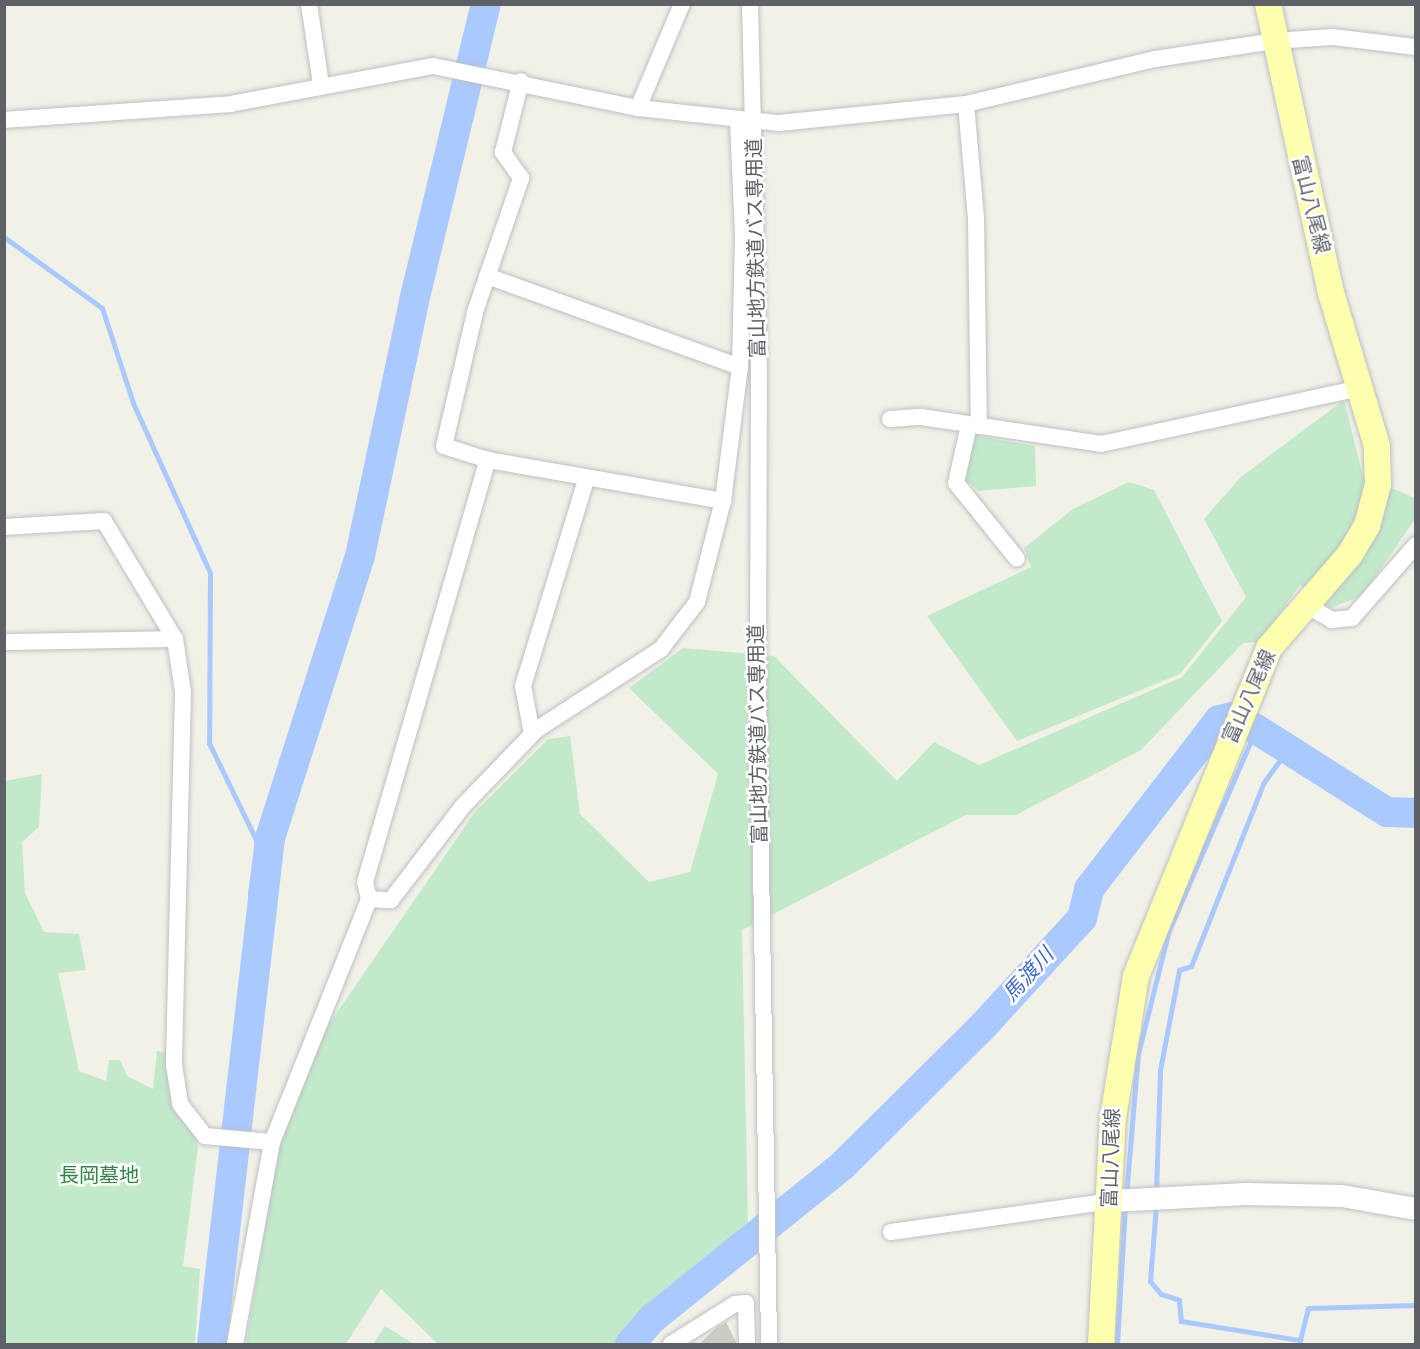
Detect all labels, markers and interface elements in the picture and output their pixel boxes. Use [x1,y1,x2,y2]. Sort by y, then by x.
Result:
street label: 富山地方鉄道バス専用道 [743,138,771,358]
street label: 富山八尾線 [1286,154,1334,256]
street label: 富山地方鉄道バス専用道 [745,624,773,844]
street label: 富山八尾線 [1219,646,1281,748]
water label: 馬渡川 [999,943,1059,1007]
street label: 富山八尾線 [1098,1108,1126,1208]
park label: 長岡墓地 [59,1164,139,1188]

